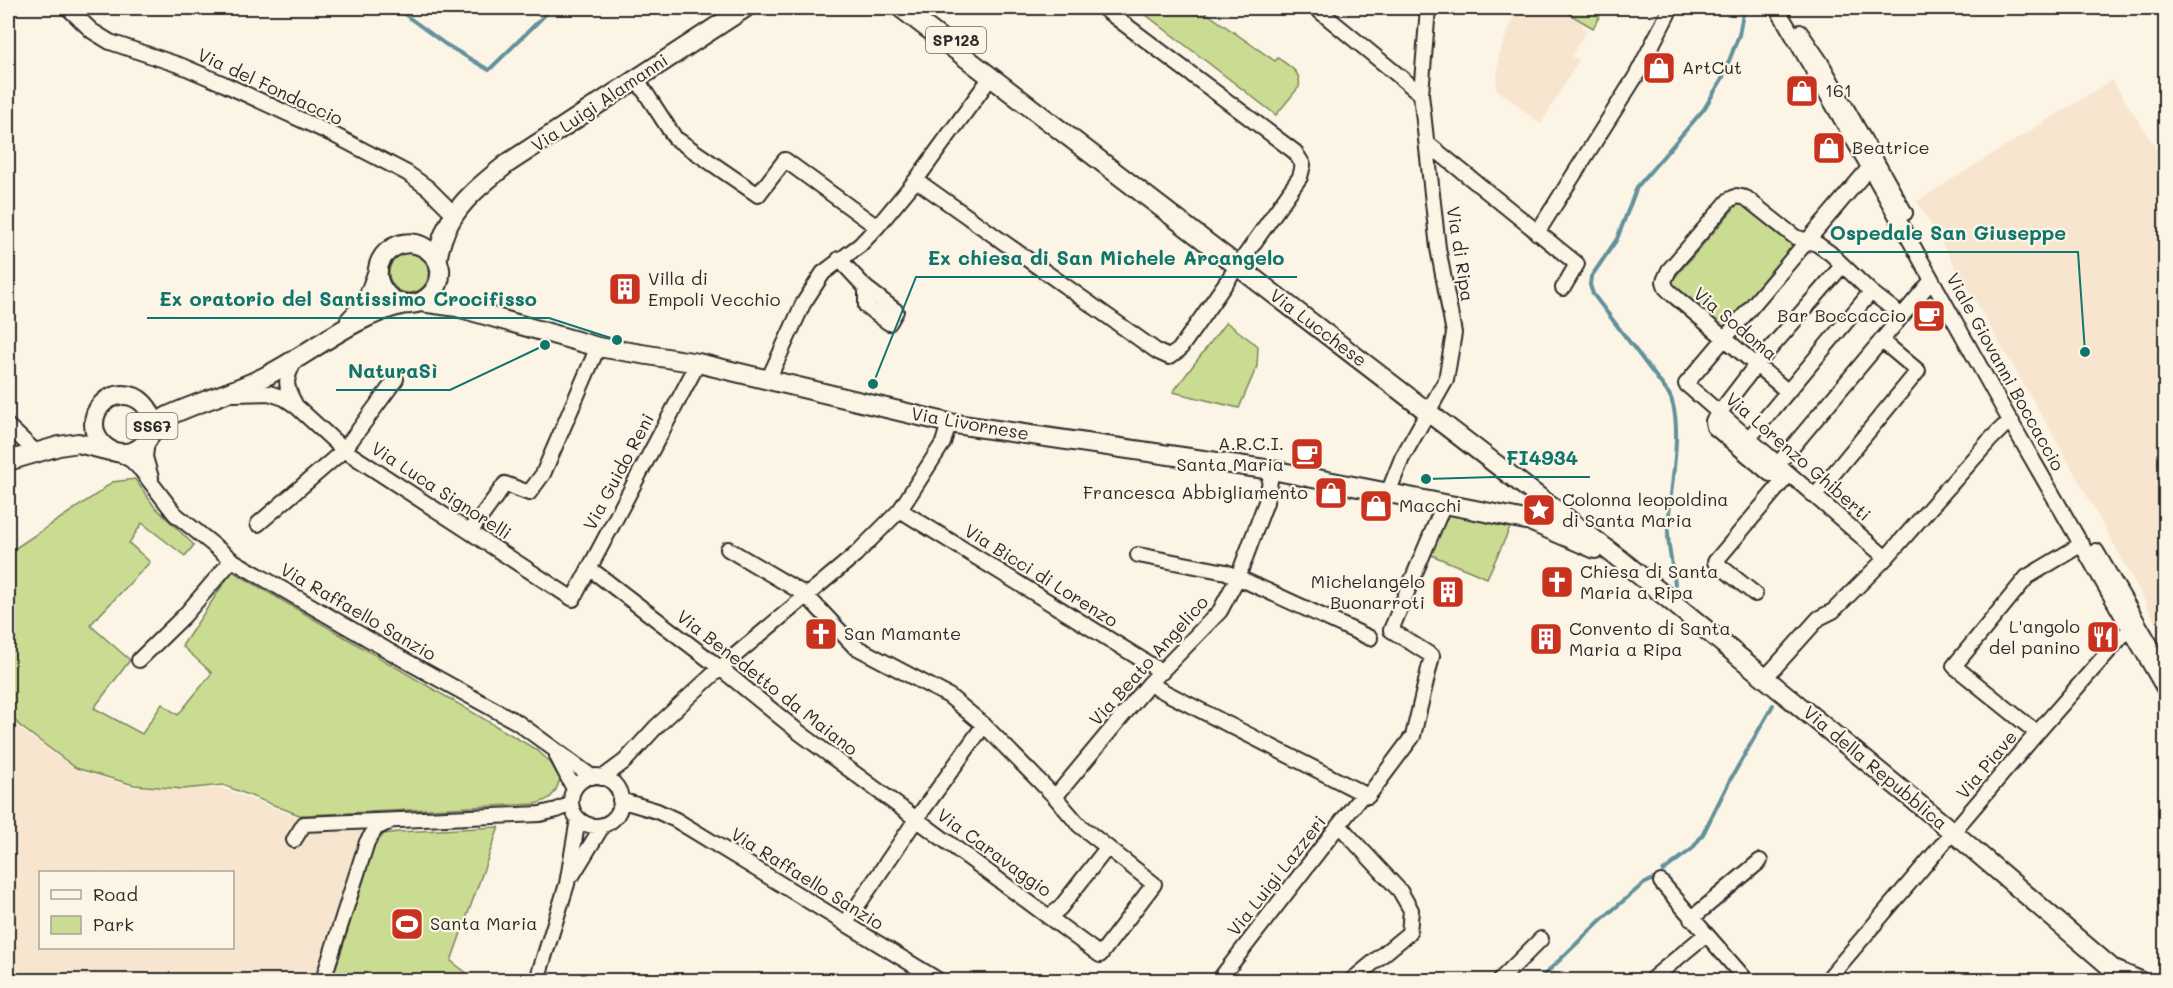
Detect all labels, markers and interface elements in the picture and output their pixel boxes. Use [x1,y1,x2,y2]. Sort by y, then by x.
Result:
road number: SP128 [926,27,986,53]
street label: Via del Fondaccio [194,42,347,130]
street label: Via Luigi Alamanni [526,48,672,157]
shop icon: ArtCut [1641,50,1677,86]
place label: ArtCut [1682,55,1742,79]
shop icon: 161 [1784,73,1820,109]
place label: 161 [1825,78,1852,102]
shop icon: Beatrice [1811,130,1847,166]
place label: Beatrice [1852,135,1930,159]
street label: Via di Ripa [1442,205,1480,303]
callout: Ospedale San Giuseppe [1818,214,2078,252]
text: Ospedale San Giuseppe [1830,219,2066,245]
callout: Ex chiesa di San Michele Arcangelo [916,239,1297,277]
text: Ex chiesa di San Michele Arcangelo [928,244,1284,270]
place label: Villa di Empoli Vecchio [648,266,781,311]
street label: Viale Giovanni Boccaccio [1941,268,2071,475]
building icon: Villa di Empoli Vecchio [607,271,643,307]
callout: Ex oratorio del Santissimo Crocifisso [147,280,549,318]
street label: Via Sodoma [1689,281,1783,365]
street label: Via Lucchese [1265,283,1372,372]
text: Ex oratorio del Santissimo Crocifisso [159,285,537,311]
cafe icon: Bar Boccaccio [1911,298,1947,334]
place label: Bar Boccaccio [1777,303,1906,327]
callout: NaturaSì [336,352,450,390]
text: NaturaSì [348,357,438,383]
street label: Via Lorenzo Ghiberti [1721,387,1876,526]
street label: Via Livornese [909,401,1031,445]
street label: Via Guido Reni [577,409,659,534]
road number: SS67 [126,413,178,439]
place label: A.R.C.I. Santa Maria [1176,431,1284,476]
street label: Via Luca Signorelli [367,436,516,544]
cafe icon: A.R.C.I. Santa Maria [1289,436,1325,472]
callout: FI4934 [1494,439,1590,477]
text: FI4934 [1506,444,1579,470]
shop icon: Francesca Abbigliamento [1313,475,1349,511]
place label: Francesca Abbigliamento [1083,480,1308,504]
place label: Colonna leopoldina di Santa Maria [1562,487,1728,532]
shop icon: Macchi [1358,488,1394,524]
place icon: Colonna leopoldina di Santa Maria [1521,492,1557,528]
place label: Macchi [1399,493,1461,517]
street label: Via Bicci di Lorenzo [960,518,1123,632]
street label: Via Raffaello Sanzio [276,557,441,666]
place label: Chiesa di Santa Maria a Ripa [1580,559,1719,604]
church icon: Chiesa di Santa Maria a Ripa [1539,564,1575,600]
place label: Michelangelo Buonarroti [1311,569,1425,614]
building icon: Michelangelo Buonarroti [1430,574,1466,610]
street label: Via Beato Angelico [1083,590,1213,731]
street label: Via Benedetto da Maiano [672,604,863,761]
place label: L'angolo del panino [1989,614,2080,659]
church icon: San Mamante [803,616,839,652]
place label: Convento di Santa Maria a Ripa [1569,616,1731,661]
restaurant icon: L'angolo del panino [2085,619,2121,655]
place label: San Mamante [844,621,961,645]
building icon: Convento di Santa Maria a Ripa [1528,621,1564,657]
street label: Via della Repubblica [1799,700,1953,835]
street label: Via Piave [1951,725,2022,804]
street label: Via Caravaggio [932,802,1057,902]
street label: Via Luigi Lazzeri [1222,810,1331,941]
street label: Via Raffaello Sanzio [726,821,889,935]
legend [39,871,234,949]
text: Road [93,882,138,906]
sports icon: Santa Maria [389,906,425,942]
place label: Santa Maria [430,911,538,935]
text: Park [93,912,134,936]

